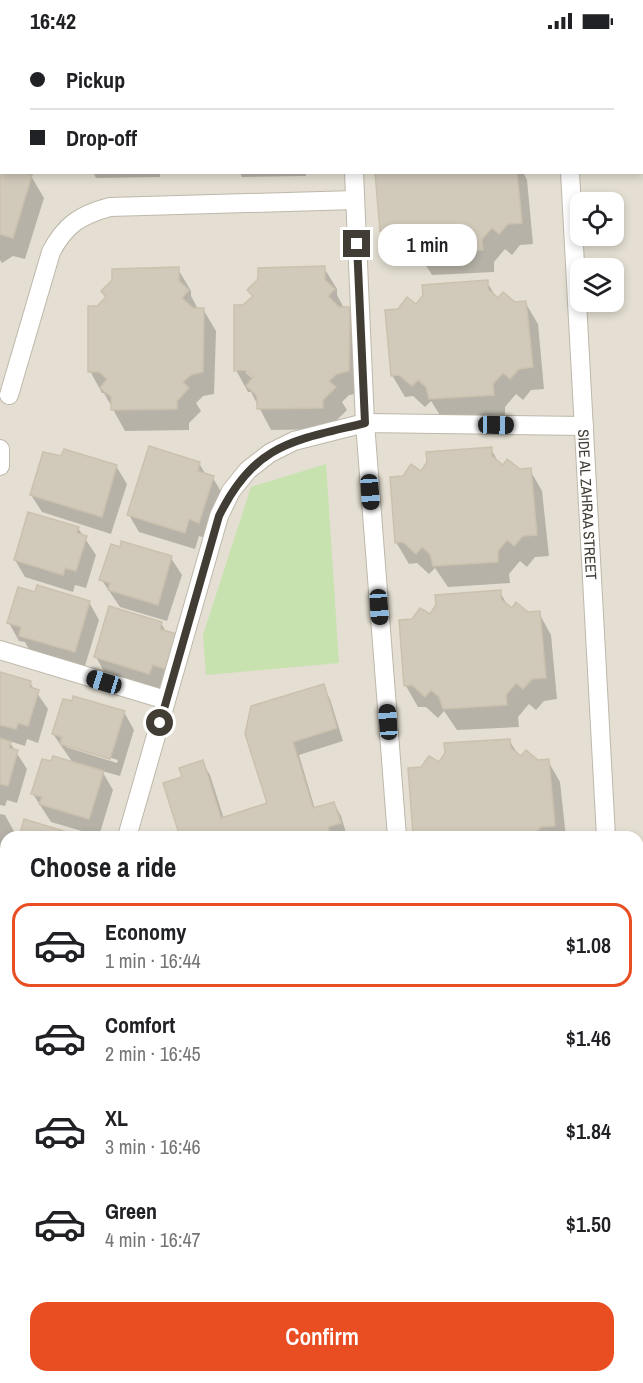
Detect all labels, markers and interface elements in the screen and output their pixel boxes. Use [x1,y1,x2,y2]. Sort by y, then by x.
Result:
text: 16:42 [30,6,76,36]
text: Pickup [66,65,125,95]
text: Drop-off [66,123,137,153]
map controls [570,192,624,312]
button: locate [570,192,624,246]
callout: 1 min [378,223,477,265]
route end [343,230,370,257]
text: 1 min [406,231,449,258]
button: layers [570,258,624,312]
car [478,416,514,434]
street label: SIDE AL ZAHRAA STREET [573,429,603,581]
car [360,473,380,511]
car [369,588,389,626]
car [84,668,124,696]
car [378,703,398,741]
route start [146,709,173,736]
text: Choose a ride [30,849,176,885]
text: Economy [105,917,186,947]
icon: car [33,918,87,972]
text: $1.08 [566,930,611,960]
text: 1 min · 16:44 [105,947,201,974]
text: Comfort [105,1010,175,1040]
icon: car [33,1011,87,1065]
text: $1.46 [566,1023,611,1053]
text: 2 min · 16:45 [105,1040,201,1067]
text: XL [105,1103,128,1133]
icon: car [33,1104,87,1158]
text: $1.84 [566,1116,611,1146]
text: 3 min · 16:46 [105,1133,201,1160]
text: Green [105,1196,157,1226]
icon: car [33,1197,87,1251]
text: $1.50 [566,1209,611,1239]
text: 4 min · 16:47 [105,1226,201,1253]
button: Confirm [30,1302,614,1371]

